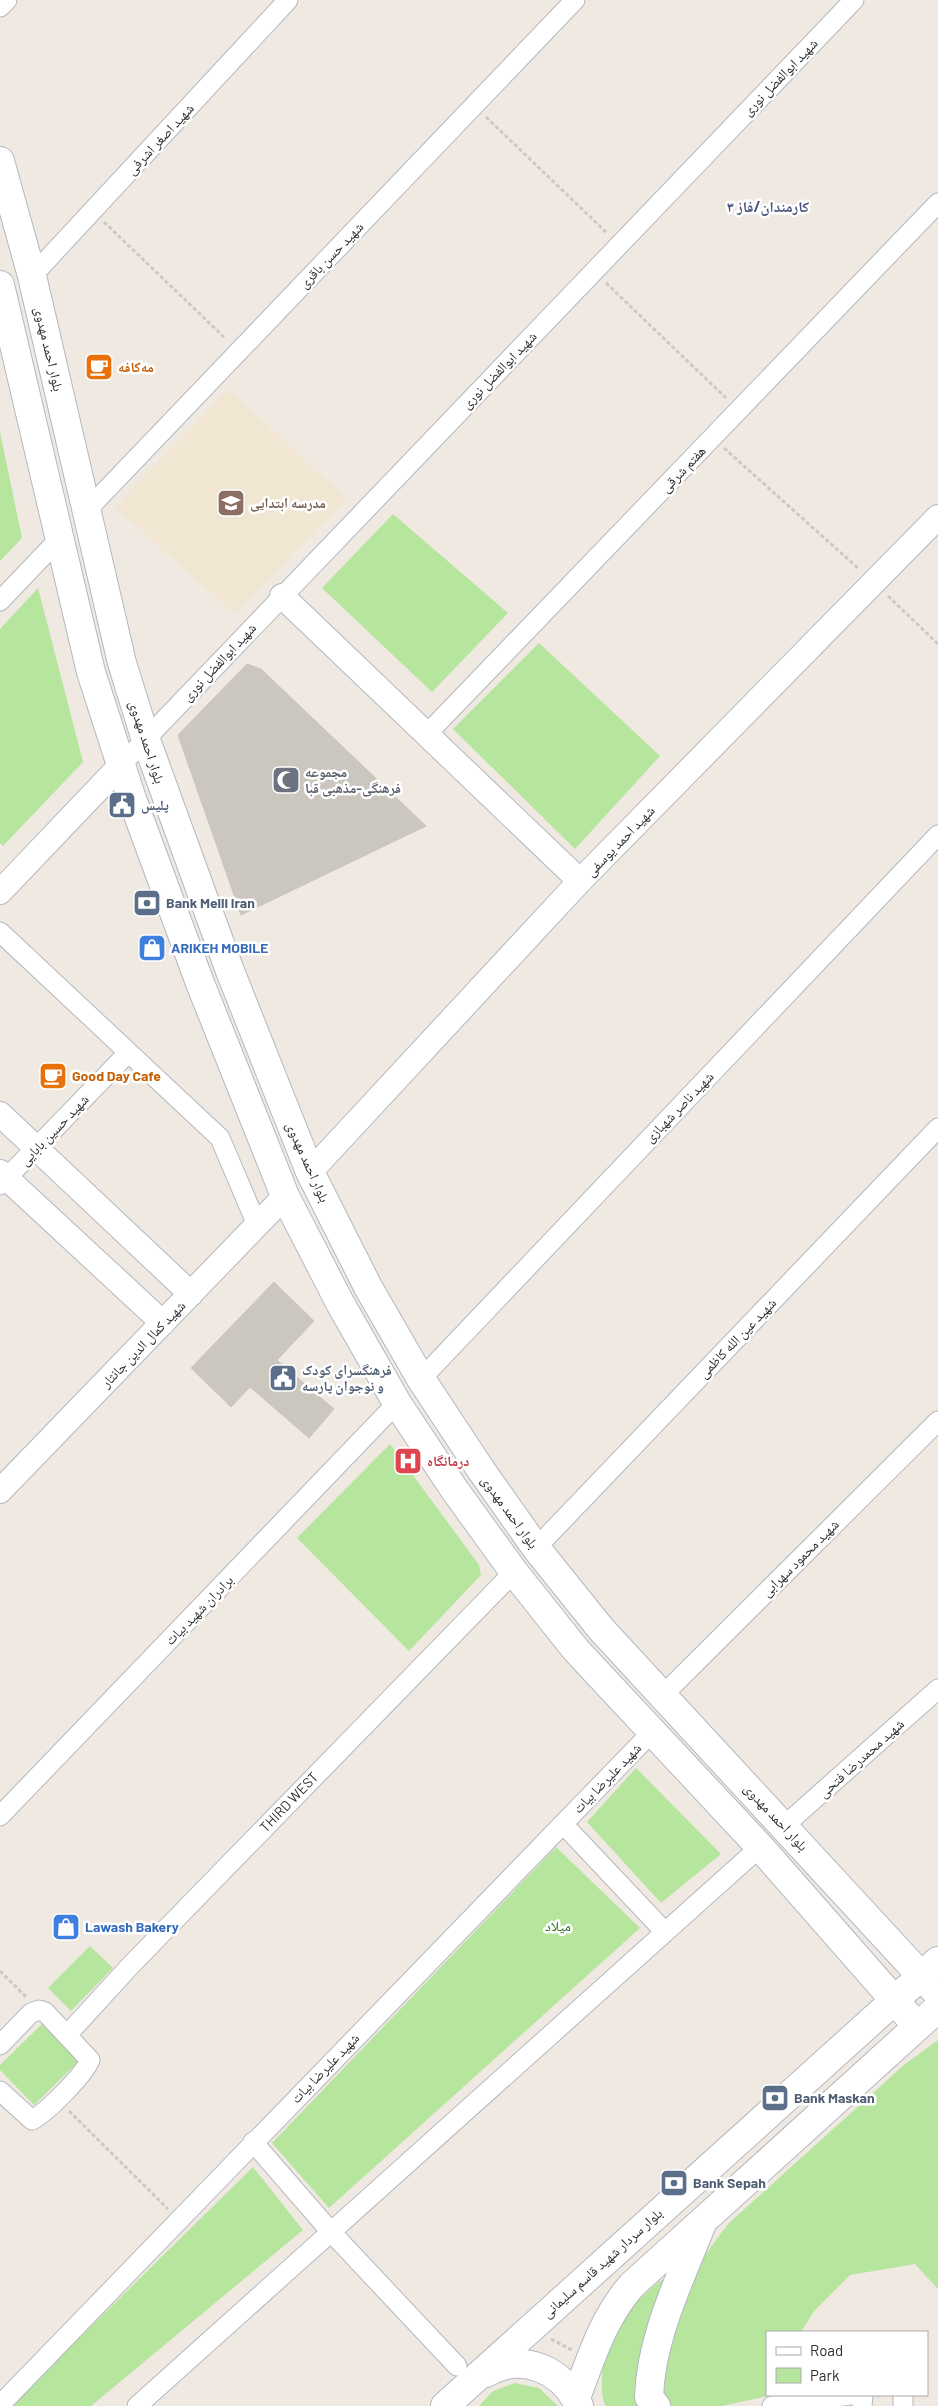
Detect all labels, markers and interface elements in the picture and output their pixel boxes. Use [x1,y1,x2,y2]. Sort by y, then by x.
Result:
street label: شهید ابوالفضل نوری [738,34,822,120]
street label: شهید اصغر اشرفی [122,99,198,179]
district label: کارمندان/فاز ۳ [727,197,810,216]
street label: شهید حسن باقری [295,218,367,292]
street label: بلوار احمد مهدوی [31,305,68,393]
street label: شهید ابوالفضل نوری [457,327,541,413]
cafe icon: مه‌کافه [84,352,114,382]
place label: مه‌کافه [118,358,154,375]
street label: هفتم شرقی [656,442,710,497]
school or university icon: مدرسه ابتدایی [216,488,246,518]
place label: مدرسه ابتدایی [250,494,326,512]
street label: شهید ابوالفضل نوری [178,619,260,705]
street label: بلوار احمد مهدوی [125,698,169,786]
place label: مجموعه فرهنگی-مذهبی قبا [305,763,401,797]
mosque icon: مجموعه فرهنگی-مذهبی قبا [271,765,301,795]
public building icon: پلیس [107,790,137,820]
place label: پلیس [141,796,169,814]
street label: شهید احمد یوسفی [582,802,658,880]
bank icon: Bank Melli Iran [132,888,162,918]
place label: Bank Melli Iran [166,894,255,911]
shop icon: ARIKEH MOBILE [137,933,167,963]
place label: ARIKEH MOBILE [171,939,268,956]
cafe icon: Good Day Cafe [38,1061,68,1091]
place label: Good Day Cafe [72,1067,161,1084]
street label: شهید ناصر شهبازی [641,1068,717,1146]
street label: شهید حسین بابایی [15,1090,93,1170]
street label: بلوار احمد مهدوی [282,1119,334,1205]
street label: شهید عین الله کاظمی [694,1294,780,1382]
street label: شهید کمال الدین جانثار [96,1297,189,1392]
place label: فرهنگسرای کودک و نوجوان پارسه [302,1361,392,1395]
public building icon: فرهنگسرای کودک و نوجوان پارسه [268,1363,298,1393]
hospital icon: درمانگاه [393,1446,423,1476]
place label: درمانگاه [427,1452,469,1469]
street label: بلوار احمد مهدوی [477,1472,543,1552]
street label: شهید محمود سهرابی [757,1515,843,1601]
street label: برادران شهید بیات [161,1571,237,1649]
street label: شهید محمدرضا فتحی [814,1715,908,1801]
street label: شهید علیرضا بیات [569,1739,645,1817]
street label: THIRD WEST [256,1768,322,1835]
street label: بلوار احمد مهدوی [740,1779,812,1855]
shop icon: Lawash Bakery [51,1912,81,1942]
park label: میلاد [545,1917,571,1934]
place label: Lawash Bakery [85,1918,179,1935]
street label: شهید علیرضا بیات [287,2029,363,2107]
bank icon: Bank Maskan [760,2083,790,2113]
place label: Bank Maskan [794,2089,875,2106]
bank icon: Bank Sepah [659,2168,689,2198]
place label: Bank Sepah [693,2174,766,2191]
street label: بلوار سردار شهید قاسم سلیمانی [538,2204,667,2323]
legend [766,2331,928,2396]
text: Road [810,2341,843,2359]
text: Park [810,2366,840,2384]

